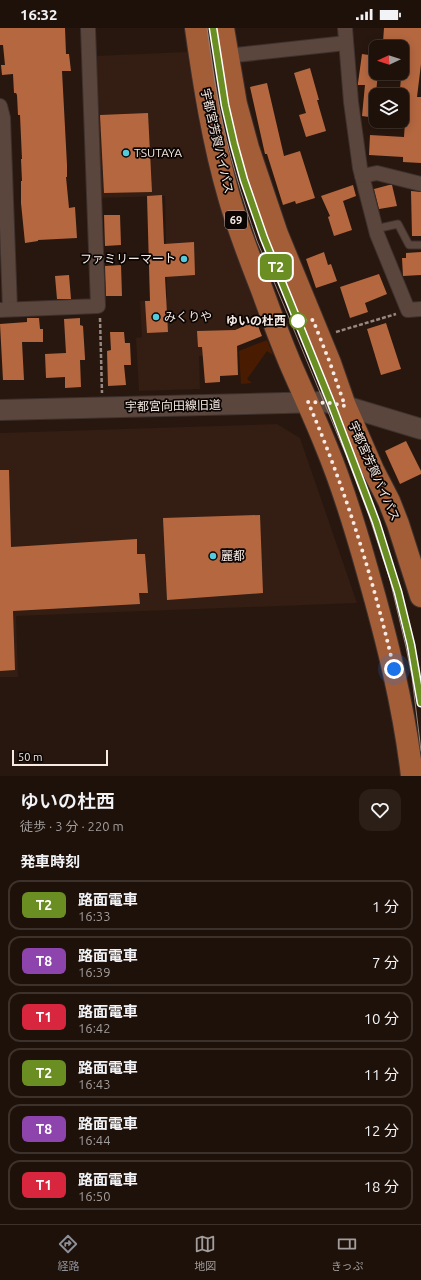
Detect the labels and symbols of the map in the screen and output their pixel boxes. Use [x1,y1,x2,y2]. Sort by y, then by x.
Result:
north arrow [369,40,409,80]
street label: 宇都宮芳賀バイパス [199,87,236,195]
place label: TSUTAYA [134,146,182,159]
marker: TSUTAYA [121,148,131,158]
road number: 69 [225,211,247,229]
place label: ファミリーマート [80,252,176,265]
marker: ファミリーマート [179,254,189,264]
line badge: T2 [258,254,294,280]
place label: みくりや [164,310,212,323]
marker: みくりや [151,312,161,322]
marker: ゆいの杜西 [289,312,307,330]
place label: ゆいの杜西 [226,314,286,327]
street label: 宇都宮向田線旧道 [125,398,221,413]
street label: 宇都宮芳賀バイパス [347,419,402,523]
place label: 麗都 [221,549,245,562]
marker: 麗都 [208,551,218,561]
your location [384,659,404,679]
scale bar [12,748,108,767]

